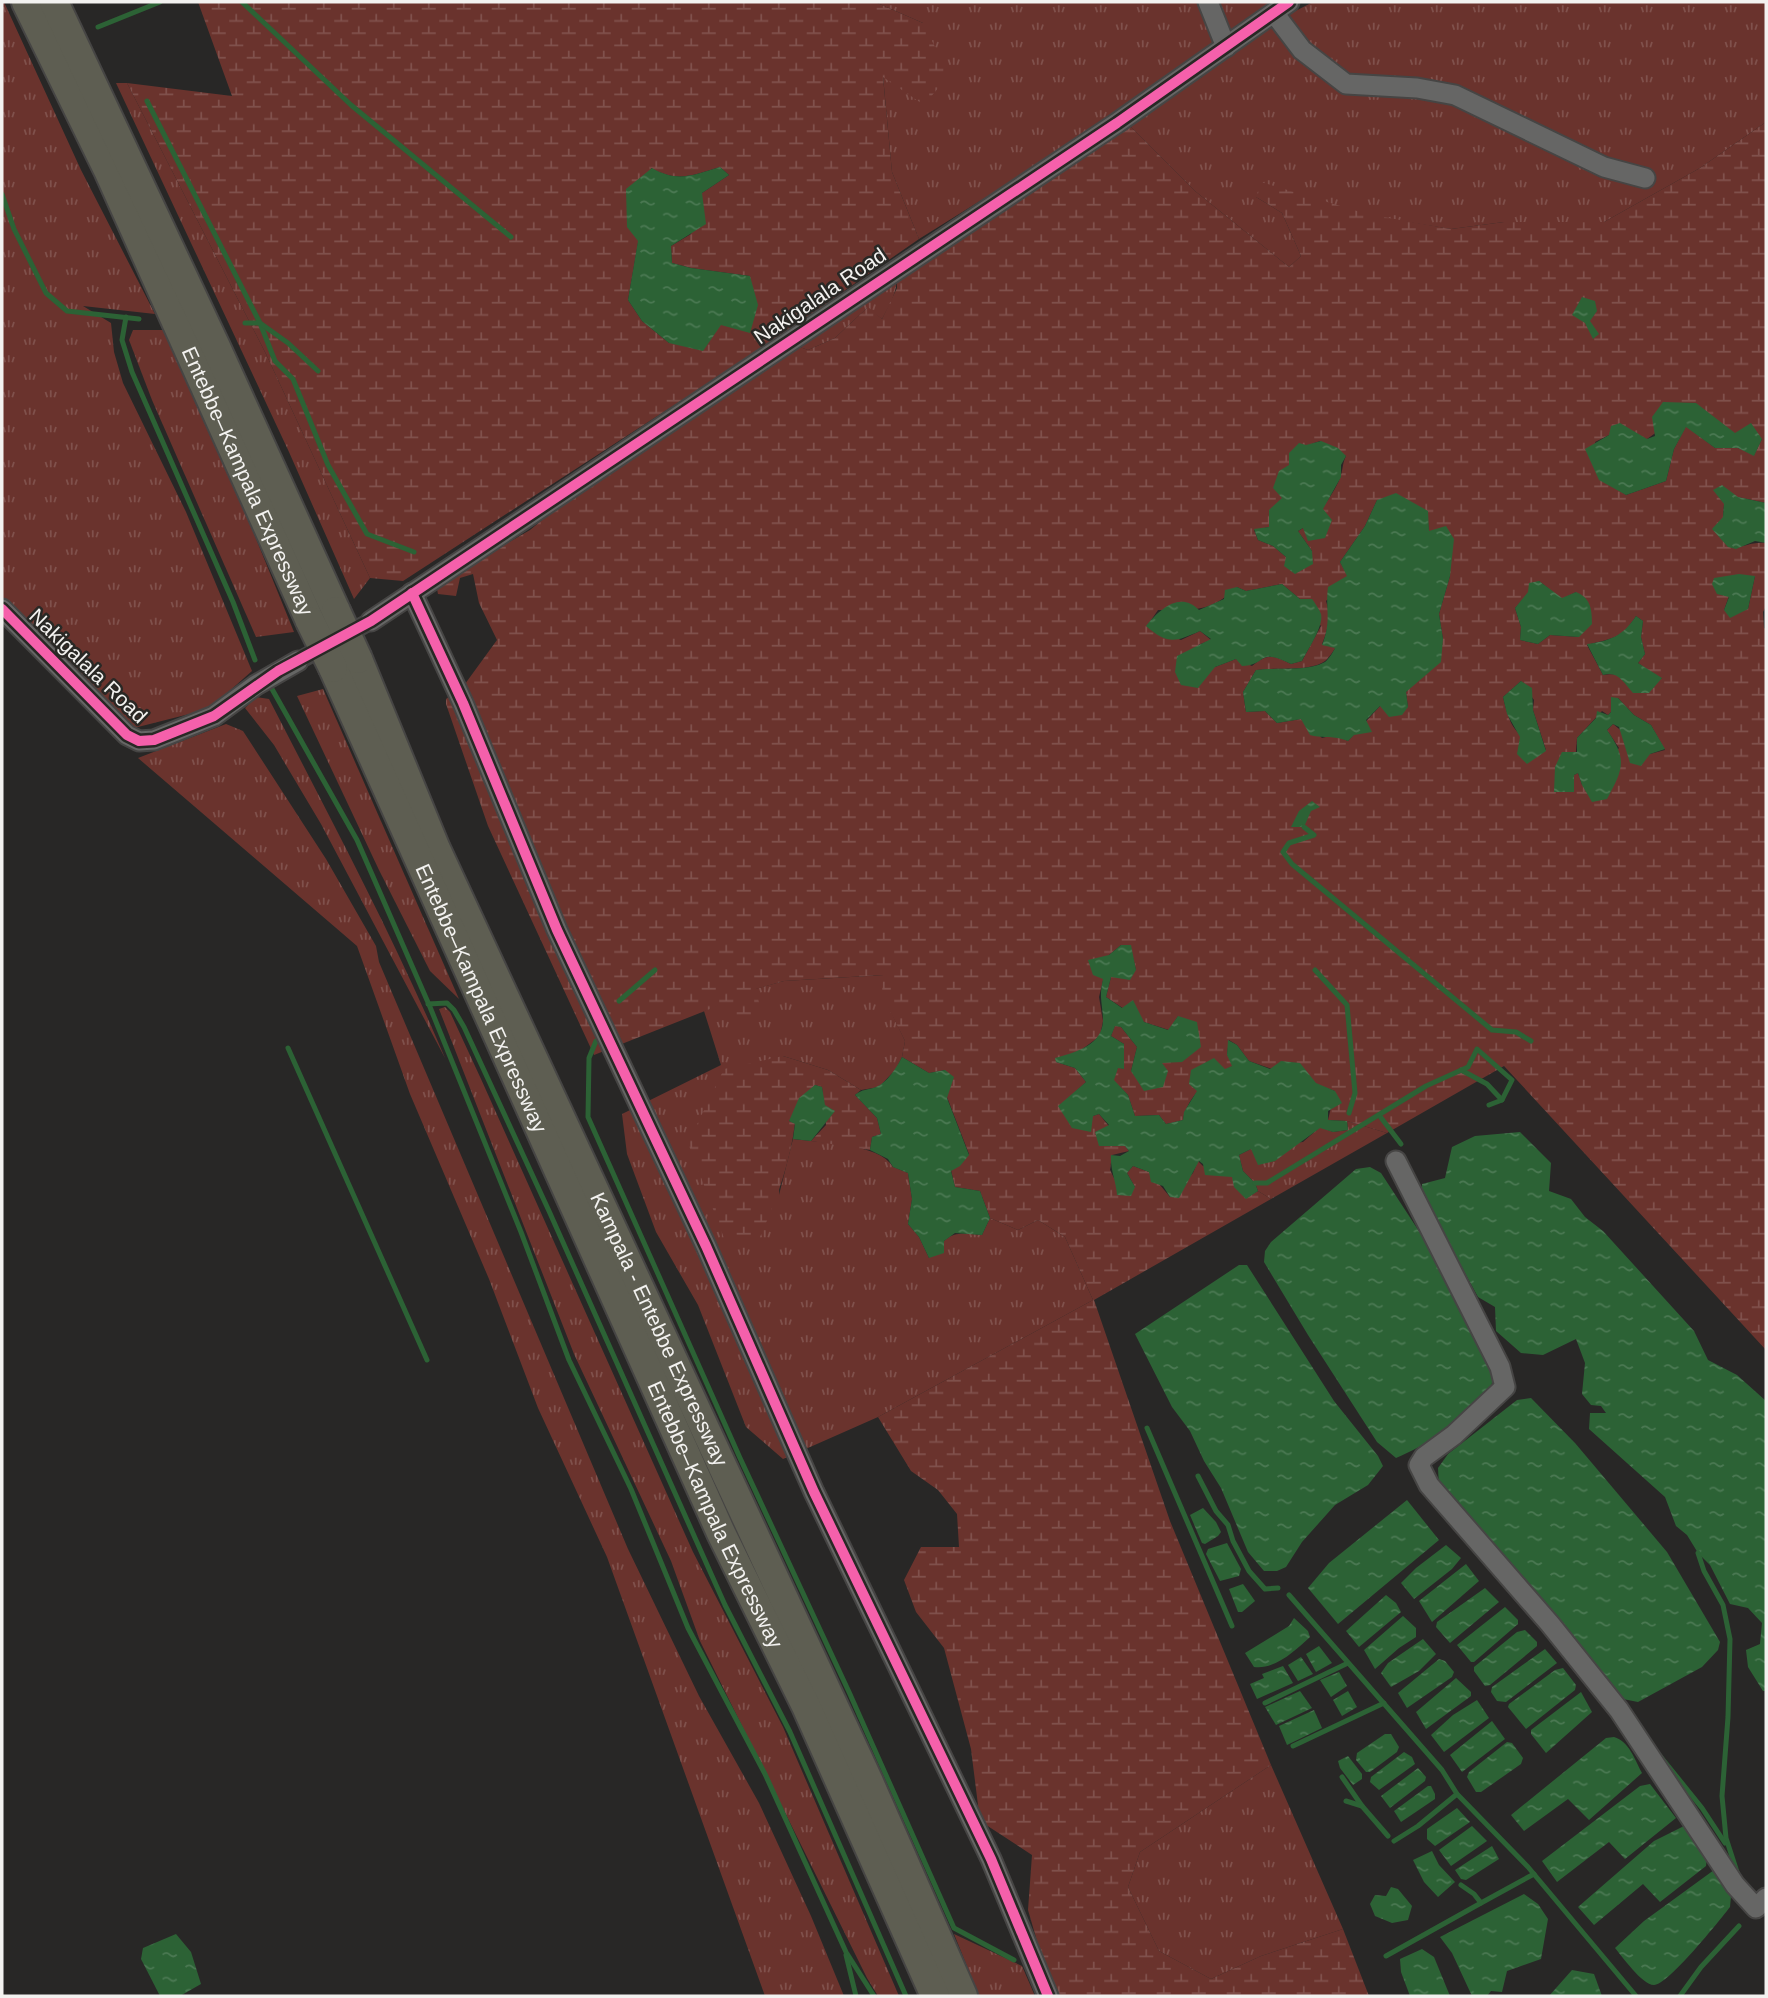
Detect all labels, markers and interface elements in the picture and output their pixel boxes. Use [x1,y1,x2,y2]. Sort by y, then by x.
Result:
street label: Nakigalala Road [749,243,890,348]
street label: Entebbe–Kampala Expressway [178,343,318,619]
street label: Nakigalala Road [25,604,152,727]
street label: Entebbe–Kampala Expressway [411,860,552,1136]
street label: Kampala - Entebbe Expressway [586,1189,733,1470]
street label: Entebbe–Kampala Expressway [643,1378,788,1652]

